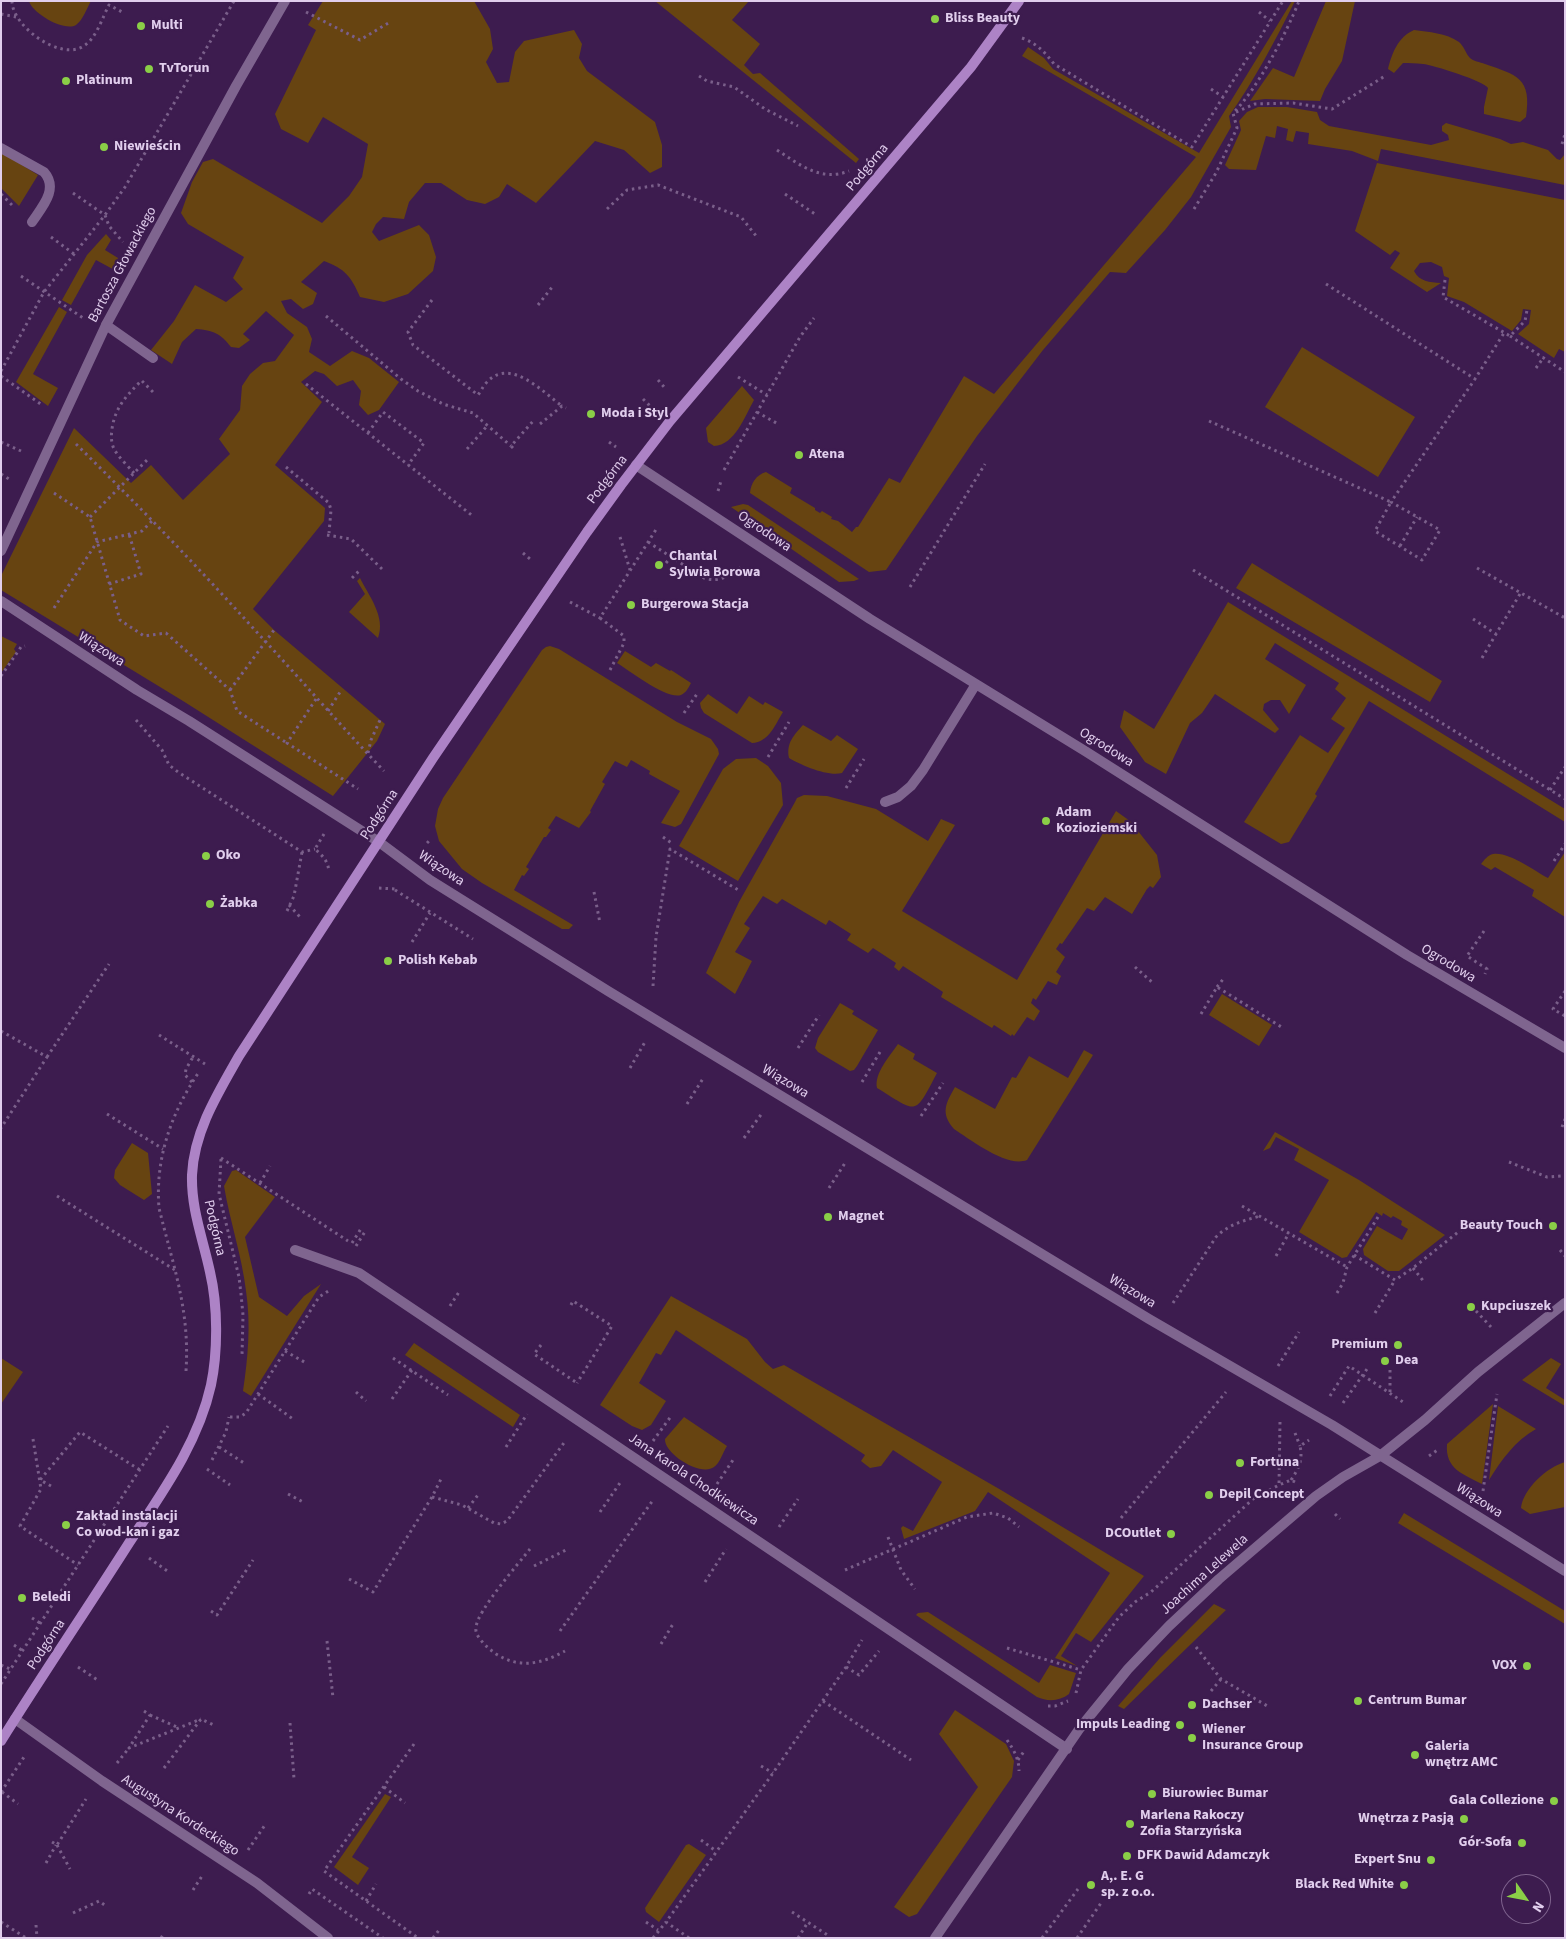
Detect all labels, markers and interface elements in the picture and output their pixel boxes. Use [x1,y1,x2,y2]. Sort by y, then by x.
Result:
place label: Bliss Beauty [945,11,1020,27]
marker: Bliss Beauty [929,13,941,25]
place label: Multi [151,18,183,34]
marker: Multi [135,20,147,32]
place label: TvTorun [159,61,210,77]
marker: TvTorun [143,63,155,75]
place label: Platinum [76,73,133,89]
marker: Platinum [60,75,72,87]
place label: Niewieścin [114,139,181,155]
marker: Niewieścin [98,141,110,153]
street label: Podgórna [843,141,893,195]
street label: Bartosza Głowackiego [85,204,161,326]
place label: Moda i Styl [601,406,668,422]
marker: Moda i Styl [585,408,597,420]
place label: Atena [809,447,845,463]
marker: Atena [793,449,805,461]
street label: Podgórna [584,452,632,508]
street label: Ogrodowa [734,508,794,556]
place label: Chantal Sylwia Borowa [669,549,760,582]
marker: Chantal Sylwia Borowa [653,559,665,571]
place label: Burgerowa Stacja [641,597,749,613]
marker: Burgerowa Stacja [625,599,637,611]
street label: Wiązowa [75,629,127,671]
street label: Ogrodowa [1076,725,1136,771]
street label: Podgórna [357,787,403,843]
place label: Adam Kozioziemski [1056,805,1137,838]
marker: Adam Kozioziemski [1040,815,1052,827]
place label: Oko [216,848,241,864]
street label: Wiązowa [415,848,467,890]
marker: Oko [200,850,212,862]
place label: Żabka [220,896,258,912]
marker: Żabka [204,898,216,910]
street label: Ogrodowa [1418,941,1478,987]
place label: Polish Kebab [398,953,478,969]
marker: Polish Kebab [382,955,394,967]
street label: Wiązowa [758,1061,812,1103]
street label: Podgórna [199,1198,229,1258]
place label: Magnet [838,1209,884,1225]
marker: Magnet [822,1211,834,1223]
place label: Beauty Touch [1460,1218,1543,1234]
marker: Beauty Touch [1547,1220,1559,1232]
street label: Wiązowa [1105,1271,1159,1313]
place label: Kupciuszek [1481,1299,1551,1315]
marker: Kupciuszek [1465,1301,1477,1313]
place label: Premium [1331,1337,1388,1353]
marker: Premium [1392,1339,1404,1351]
place label: Dea [1395,1353,1418,1369]
marker: Dea [1379,1355,1391,1367]
street label: Jana Karola Chodkiewicza [625,1430,761,1530]
place label: Fortuna [1250,1455,1299,1471]
marker: Fortuna [1234,1457,1246,1469]
street label: Wiązowa [1453,1480,1505,1522]
place label: Depil Concept [1219,1487,1304,1503]
marker: Depil Concept [1203,1489,1215,1501]
place label: Zakład instalacji Co wod-kan i gaz [76,1509,179,1541]
marker: Zakład instalacji Co wod-kan i gaz [60,1519,72,1531]
place label: DCOutlet [1105,1526,1161,1542]
marker: DCOutlet [1165,1528,1177,1540]
street label: Joachima Lelewela [1158,1531,1252,1619]
place label: Beledi [32,1590,71,1606]
marker: Beledi [16,1592,28,1604]
street label: Podgórna [24,1617,70,1673]
place label: VOX [1492,1658,1517,1674]
marker: VOX [1521,1660,1533,1672]
place label: Centrum Bumar [1368,1693,1466,1709]
marker: Centrum Bumar [1352,1695,1364,1707]
place label: Dachser [1202,1697,1252,1713]
marker: Dachser [1186,1699,1198,1711]
place label: Impuls Leading [1076,1717,1170,1733]
marker: Impuls Leading [1174,1719,1186,1731]
place label: Wiener Insurance Group [1202,1722,1303,1754]
marker: Wiener Insurance Group [1186,1732,1198,1744]
place label: Galeria wnętrz AMC [1425,1739,1498,1771]
marker: Galeria wnętrz AMC [1409,1749,1421,1761]
street label: Augustyna Kordeckiego [118,1772,242,1860]
place label: Biurowiec Bumar [1162,1786,1268,1802]
marker: Biurowiec Bumar [1146,1788,1158,1800]
place label: Gala Collezione [1449,1793,1544,1809]
marker: Gala Collezione [1548,1795,1560,1807]
place label: Marlena Rakoczy Zofia Starzyńska [1140,1808,1244,1840]
place label: Wnętrza z Pasją [1358,1811,1454,1827]
marker: Wnętrza z Pasją [1458,1813,1470,1825]
marker: Marlena Rakoczy Zofia Starzyńska [1124,1818,1136,1830]
place label: Gór-Sofa [1458,1835,1512,1851]
marker: Gór-Sofa [1516,1837,1528,1849]
place label: DFK Dawid Adamczyk [1137,1848,1270,1864]
marker: DFK Dawid Adamczyk [1121,1850,1133,1862]
place label: Expert Snu [1354,1852,1421,1868]
marker: Expert Snu [1425,1854,1437,1866]
place label: A,. E. G sp. z o.o. [1101,1869,1155,1901]
north arrow [1501,1874,1551,1924]
place label: Black Red White [1295,1877,1394,1893]
marker: A,. E. G sp. z o.o. [1085,1879,1097,1891]
marker: Black Red White [1398,1879,1410,1891]
text: N [1527,1897,1549,1916]

